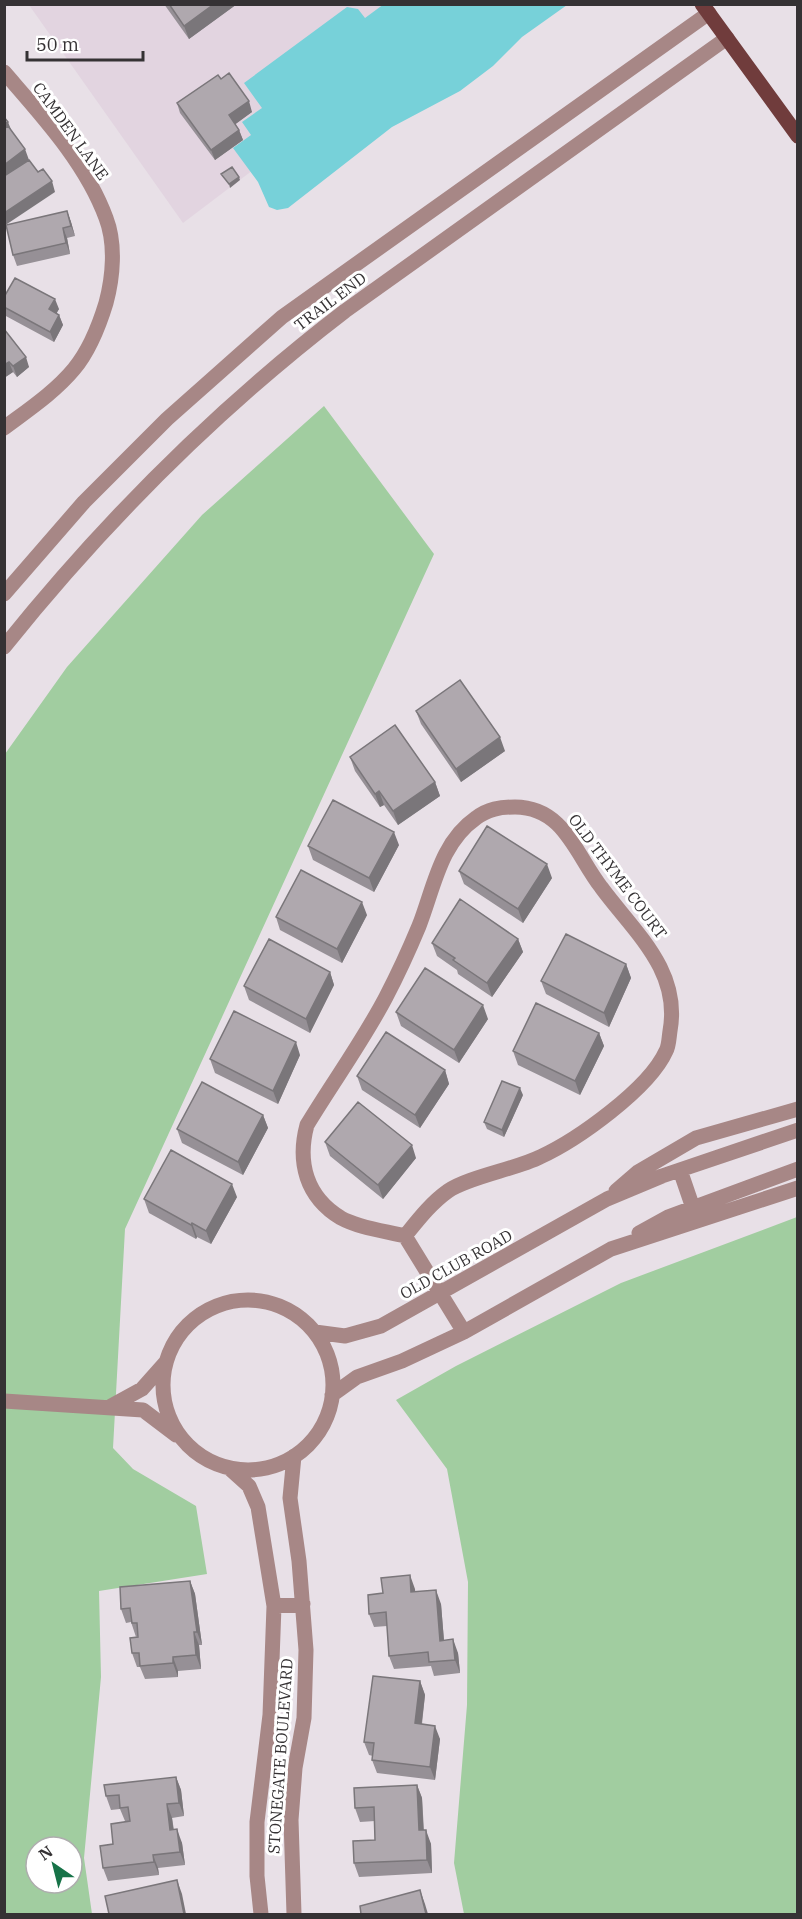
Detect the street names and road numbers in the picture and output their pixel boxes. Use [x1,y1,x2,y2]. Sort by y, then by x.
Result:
street label: CAMDEN LANE [29,78,113,184]
street label: TRAIL END [290,267,370,335]
street label: OLD THYME COURT [565,810,671,942]
street label: OLD CLUB ROAD [396,1225,516,1303]
street label: STONEGATE BOULEVARD [263,1658,297,1854]

